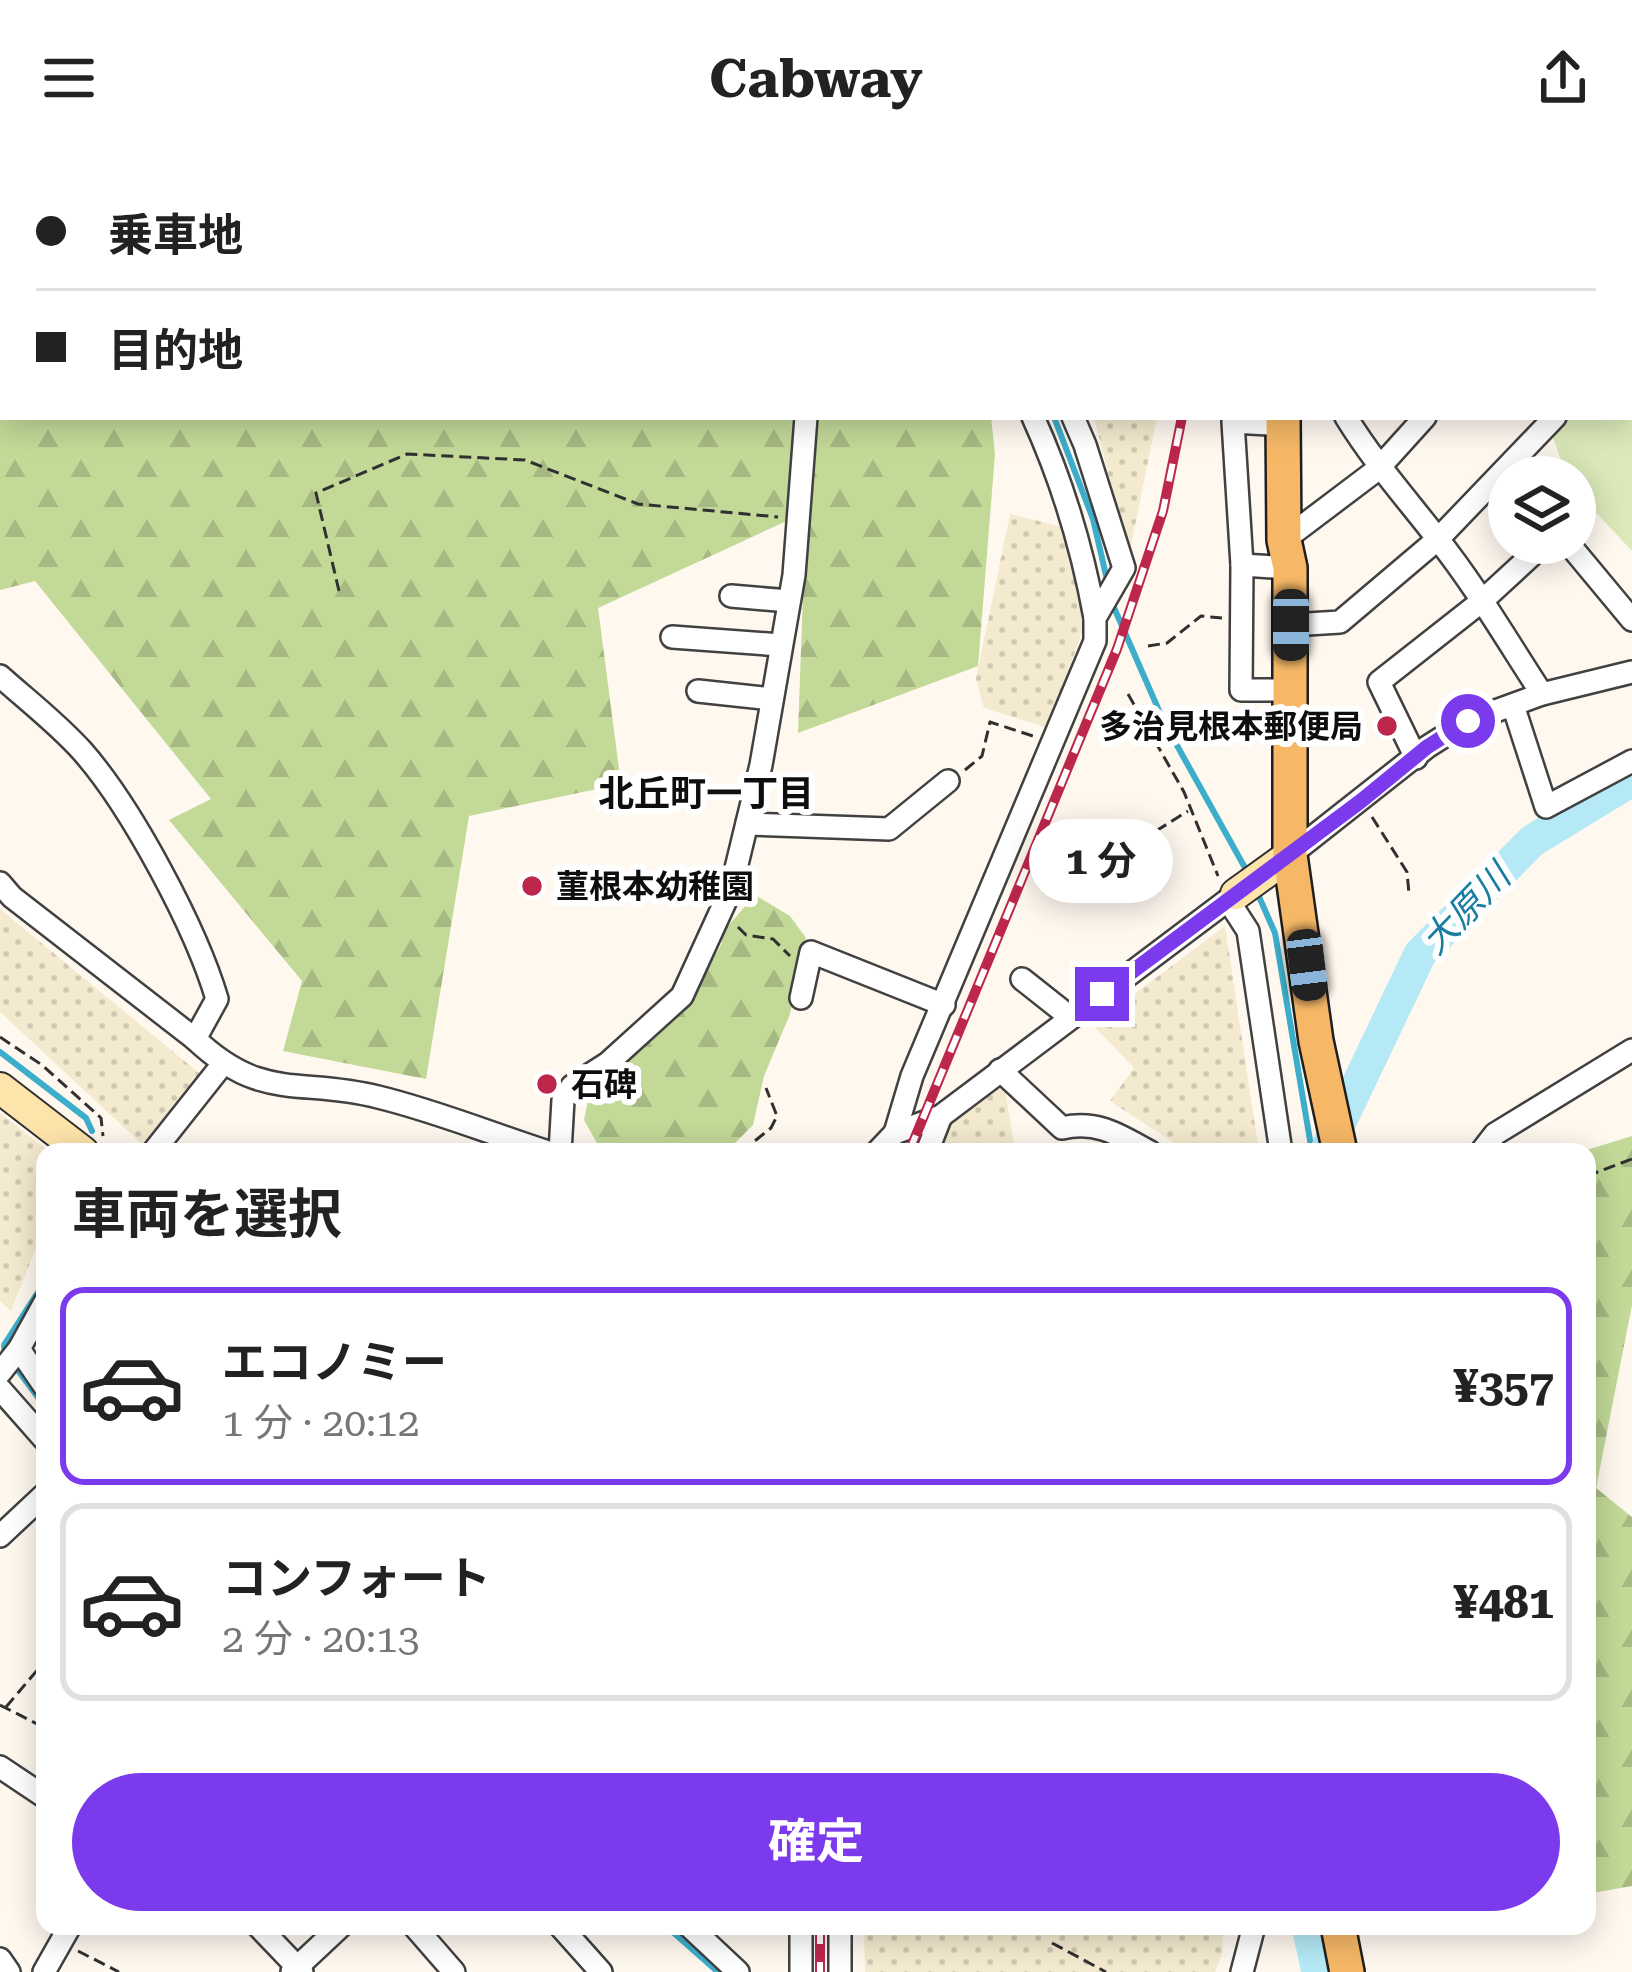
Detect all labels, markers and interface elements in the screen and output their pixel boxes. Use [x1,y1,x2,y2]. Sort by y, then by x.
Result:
icon: menu [36,45,102,111]
icon: share [1530,45,1596,111]
text: Cabway [709,47,923,110]
text: 乗車地 [108,209,243,262]
text: 目的地 [108,324,243,377]
map controls [1488,456,1596,564]
button: layers [1488,456,1596,564]
car [1273,589,1309,661]
route start [1441,694,1495,748]
place label: 多治見根本郵便局 [1099,707,1363,746]
marker: 多治見根本郵便局 [1374,713,1400,739]
district label: 北丘町一丁目 [598,773,814,815]
callout: 1 分 [1030,820,1174,904]
text: 1 分 [1066,838,1136,884]
water label: 大原川 [1413,853,1521,962]
place label: 菫根本幼稚園 [556,867,754,906]
marker: 菫根本幼稚園 [519,873,545,899]
car [1285,927,1329,1003]
route end [1075,967,1129,1021]
place label: 石碑 [571,1065,637,1104]
marker: 石碑 [534,1071,560,1097]
text: 車両を選択 [72,1183,342,1246]
icon: car [78,1332,186,1440]
text: エコノミー [222,1336,447,1389]
text: ¥357 [1453,1360,1554,1413]
text: 1 分 · 20:12 [222,1400,420,1446]
icon: car [78,1548,186,1656]
text: コンフォート [222,1552,491,1605]
text: ¥481 [1453,1576,1554,1629]
text: 2 分 · 20:13 [222,1616,420,1662]
button: 確定 [72,1773,1560,1911]

